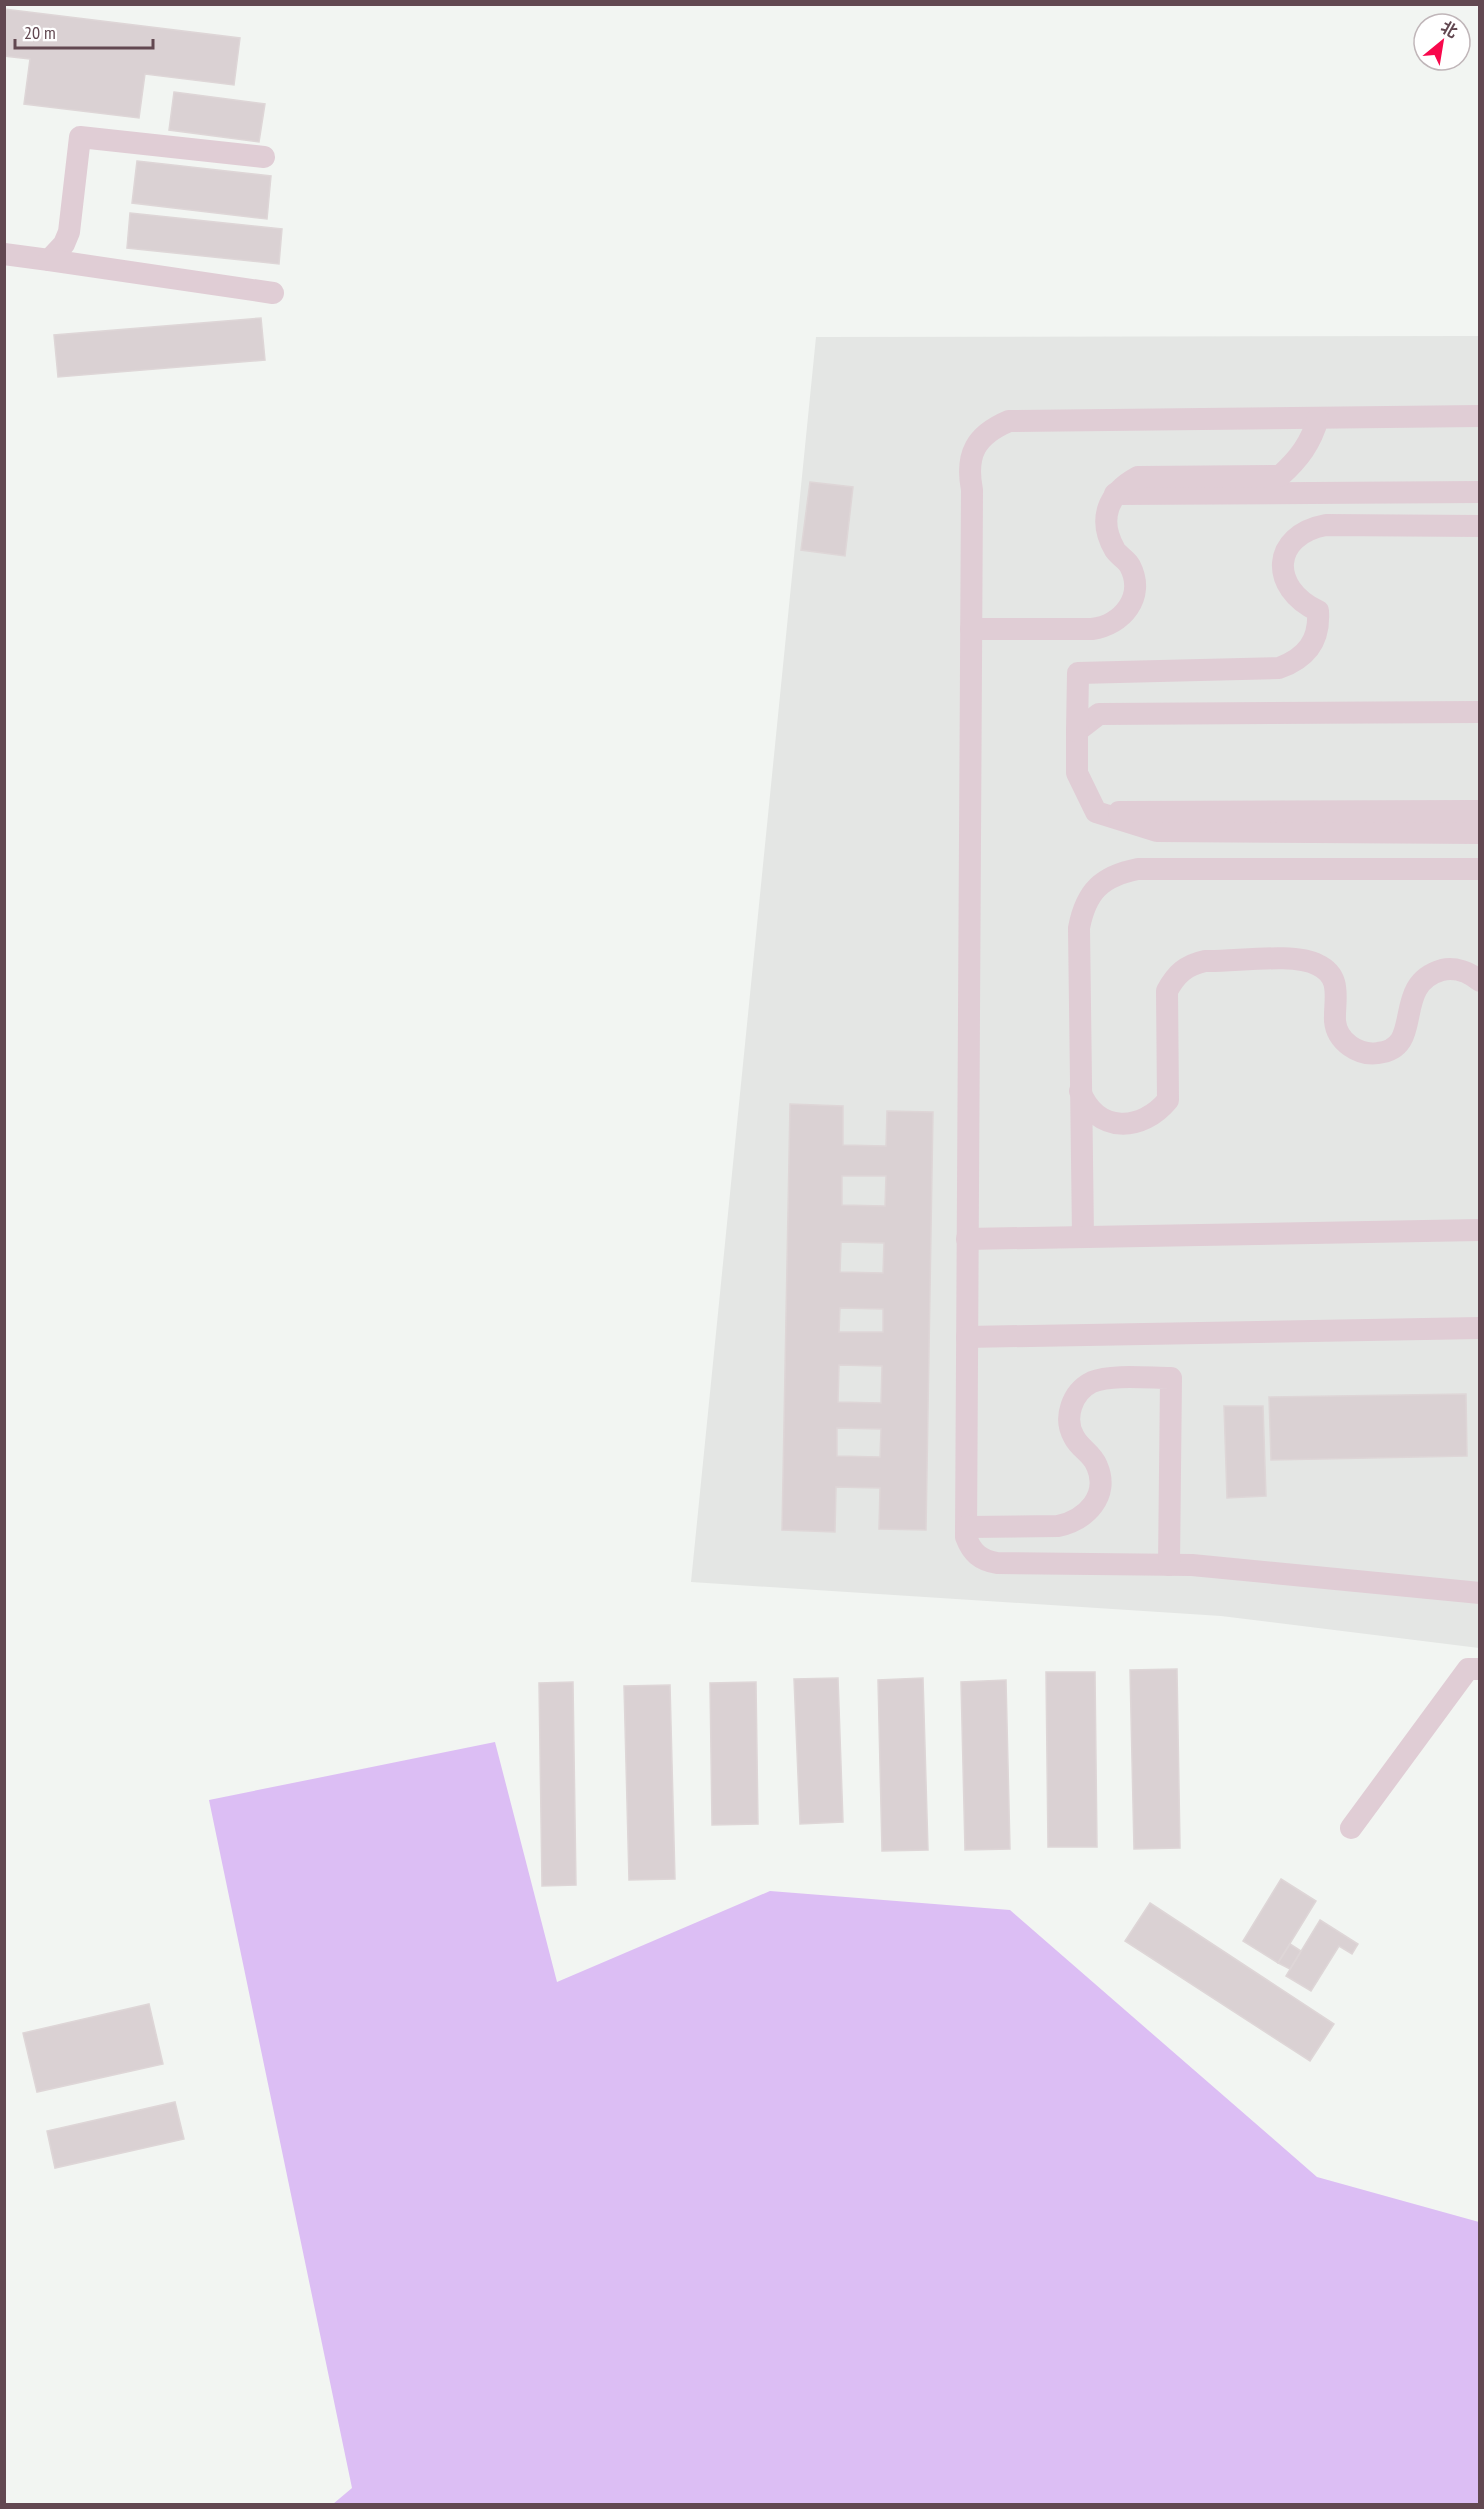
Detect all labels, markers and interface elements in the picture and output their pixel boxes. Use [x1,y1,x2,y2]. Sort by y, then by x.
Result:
scale bar [15,12,153,50]
north arrow [1412,12,1472,72]
text: 北 [1438,16,1461,42]
text: 20 m [24,21,56,44]

